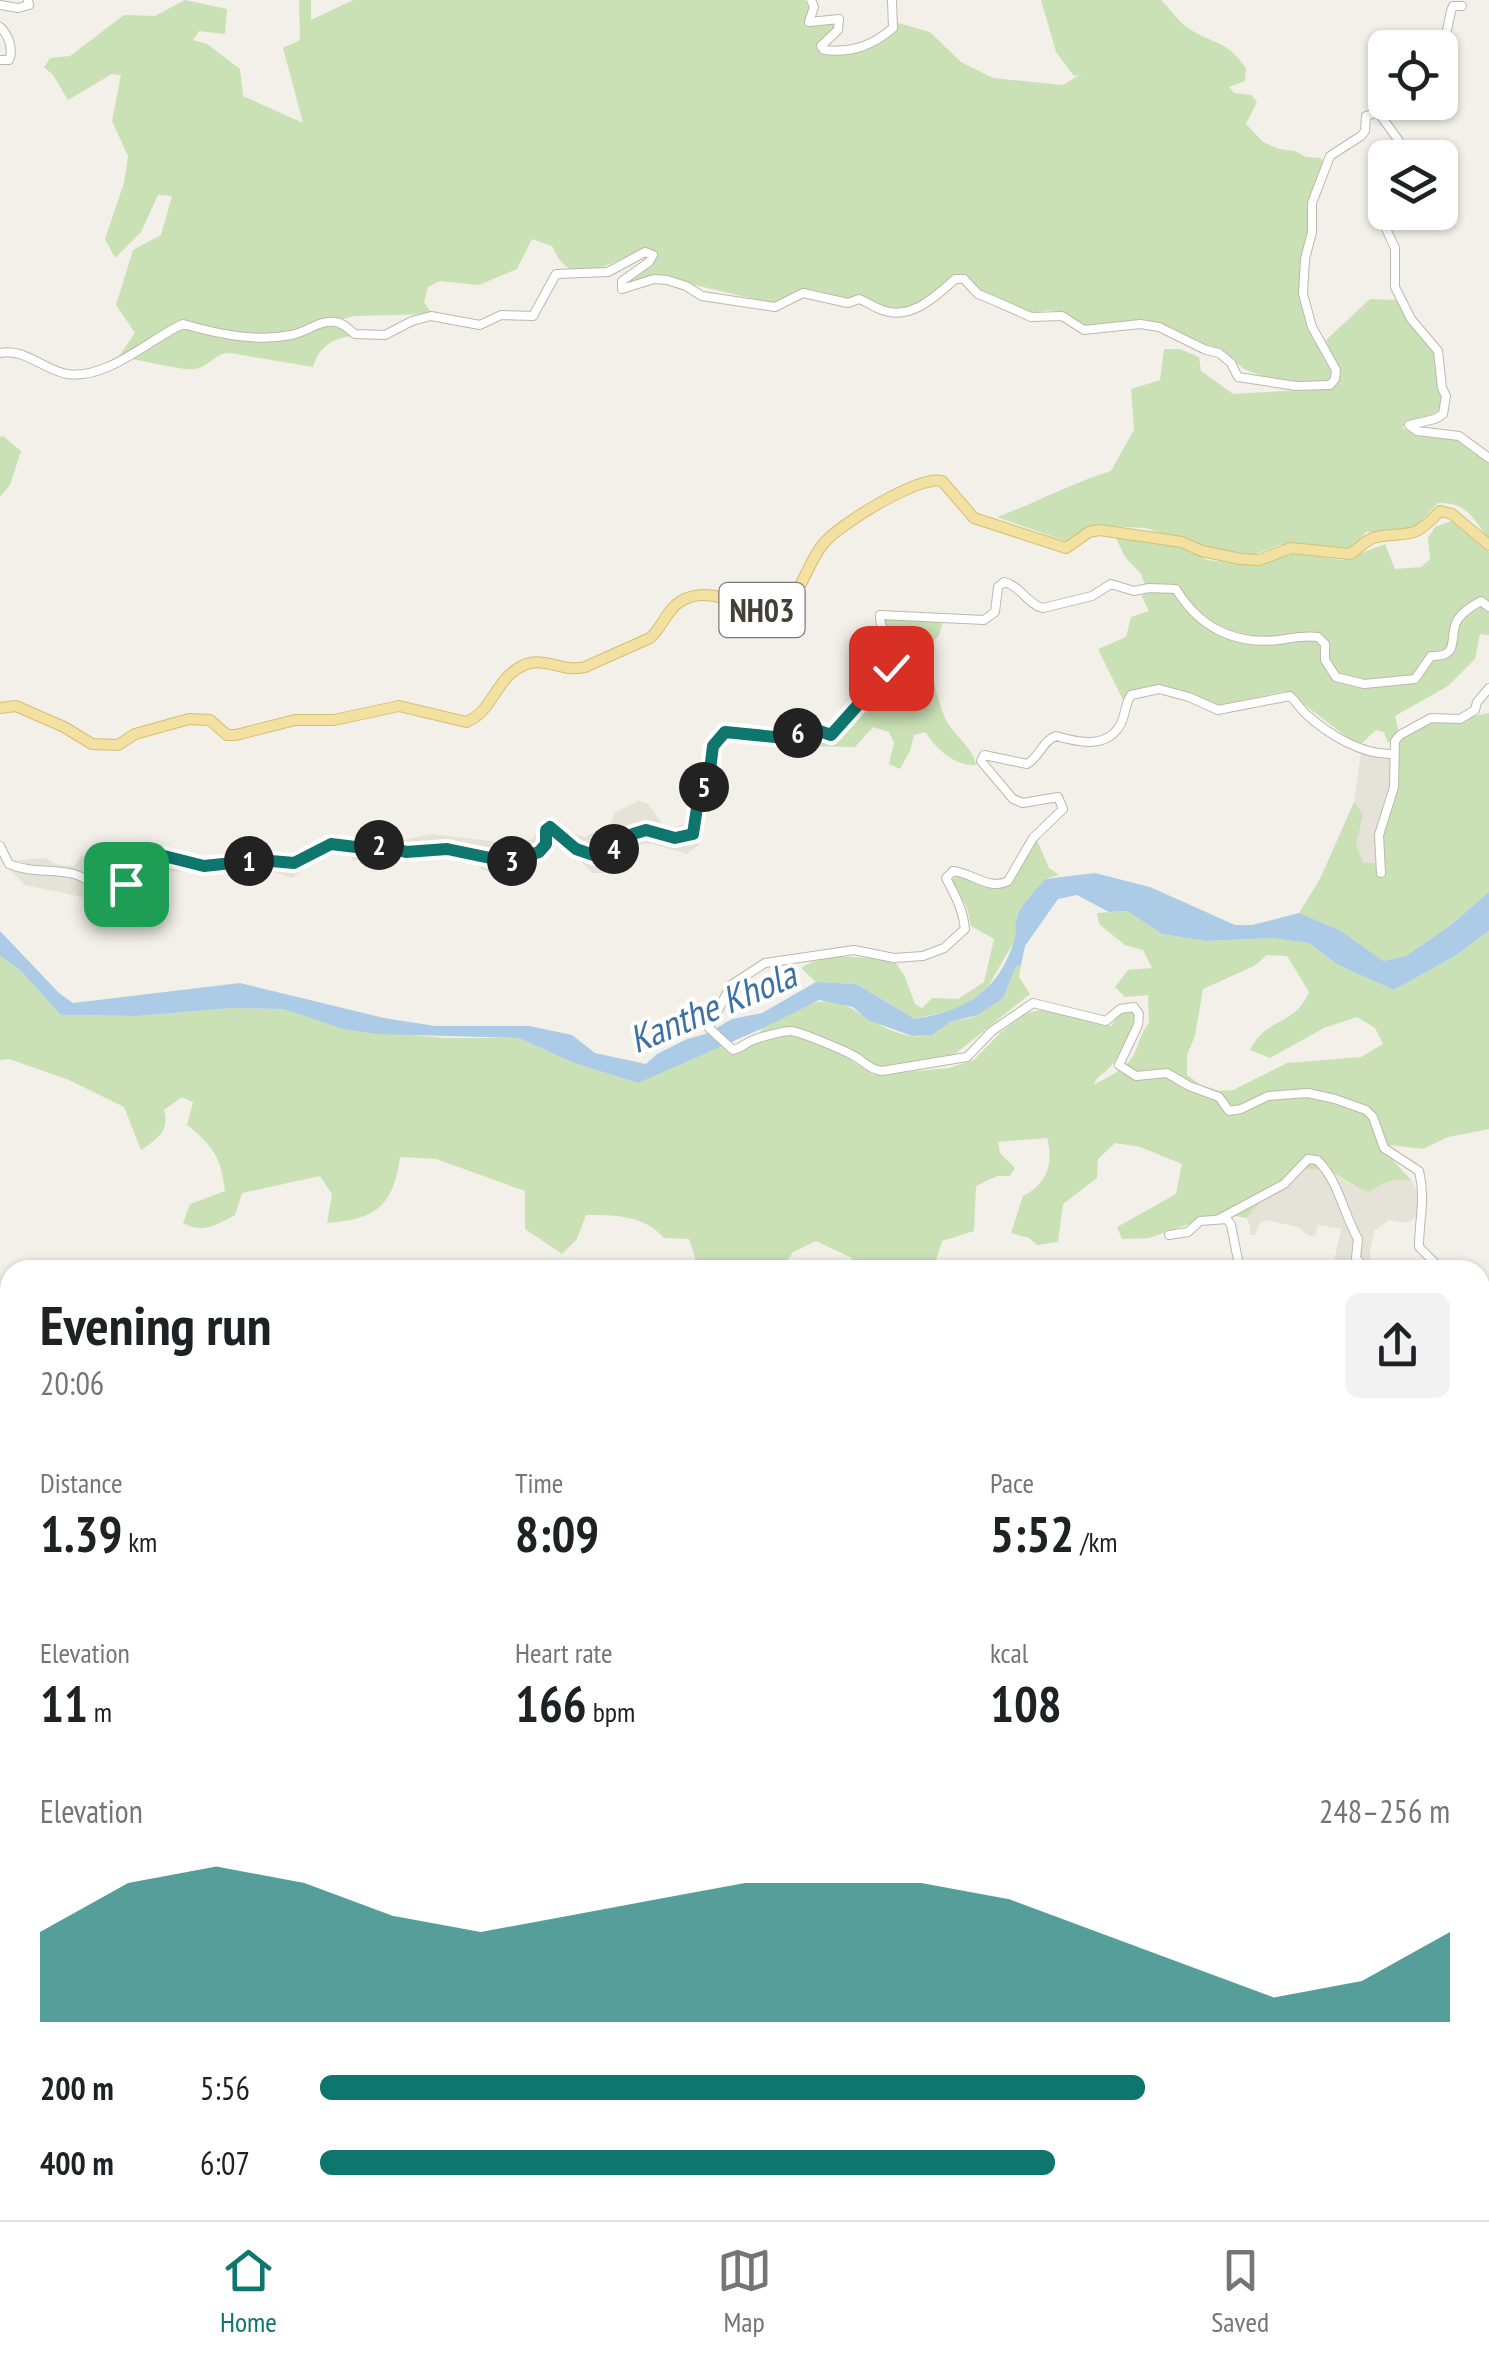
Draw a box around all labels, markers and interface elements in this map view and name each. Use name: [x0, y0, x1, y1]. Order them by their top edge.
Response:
map controls: [1368, 30, 1458, 230]
button: locate: [1368, 30, 1458, 120]
button: layers: [1368, 140, 1458, 230]
road number: NH03: [720, 583, 804, 637]
pin: [849, 626, 934, 711]
icon: check: [864, 641, 919, 696]
pin: 6: [773, 708, 823, 758]
text: 6: [791, 714, 805, 751]
pin: 5: [679, 762, 729, 812]
text: 5: [697, 768, 711, 805]
pin: 2: [354, 820, 404, 870]
pin: 4: [589, 824, 639, 874]
text: 2: [372, 826, 386, 863]
text: 4: [607, 830, 621, 867]
pin: 1: [224, 836, 274, 886]
pin: 3: [487, 836, 537, 886]
pin: [84, 842, 169, 927]
text: 1: [242, 842, 256, 879]
text: 3: [505, 842, 519, 879]
icon: arrive: [99, 857, 154, 912]
water label: Kanthe Khola: [621, 948, 805, 1063]
text: Evening run: [40, 1289, 272, 1360]
button: share: [1345, 1293, 1450, 1398]
text: 20:06: [40, 1362, 104, 1404]
text: Distance: [40, 1464, 123, 1501]
text: Time: [515, 1464, 563, 1501]
text: Pace: [990, 1464, 1034, 1501]
text: 1.39: [40, 1501, 122, 1566]
text: 8:09: [515, 1501, 599, 1566]
text: 5:52: [990, 1501, 1074, 1566]
text: km: [122, 1523, 157, 1560]
text: /km: [1074, 1523, 1118, 1560]
text: Elevation: [40, 1634, 130, 1671]
text: Heart rate: [515, 1634, 613, 1671]
text: kcal: [990, 1634, 1028, 1671]
text: 11: [40, 1671, 88, 1736]
text: 166: [515, 1671, 587, 1736]
text: 108: [990, 1671, 1062, 1736]
text: m: [88, 1693, 112, 1730]
text: bpm: [587, 1693, 635, 1730]
text: Elevation: [40, 1790, 143, 1832]
text: 248–256 m: [1319, 1790, 1450, 1832]
text: 200 m: [40, 2067, 114, 2109]
text: 5:56: [200, 2067, 250, 2109]
text: 400 m: [40, 2142, 114, 2184]
text: 6:07: [200, 2142, 250, 2184]
tab: Home: [220, 2243, 277, 2340]
tab: Map: [717, 2243, 772, 2340]
tab: Saved: [1211, 2243, 1269, 2340]

